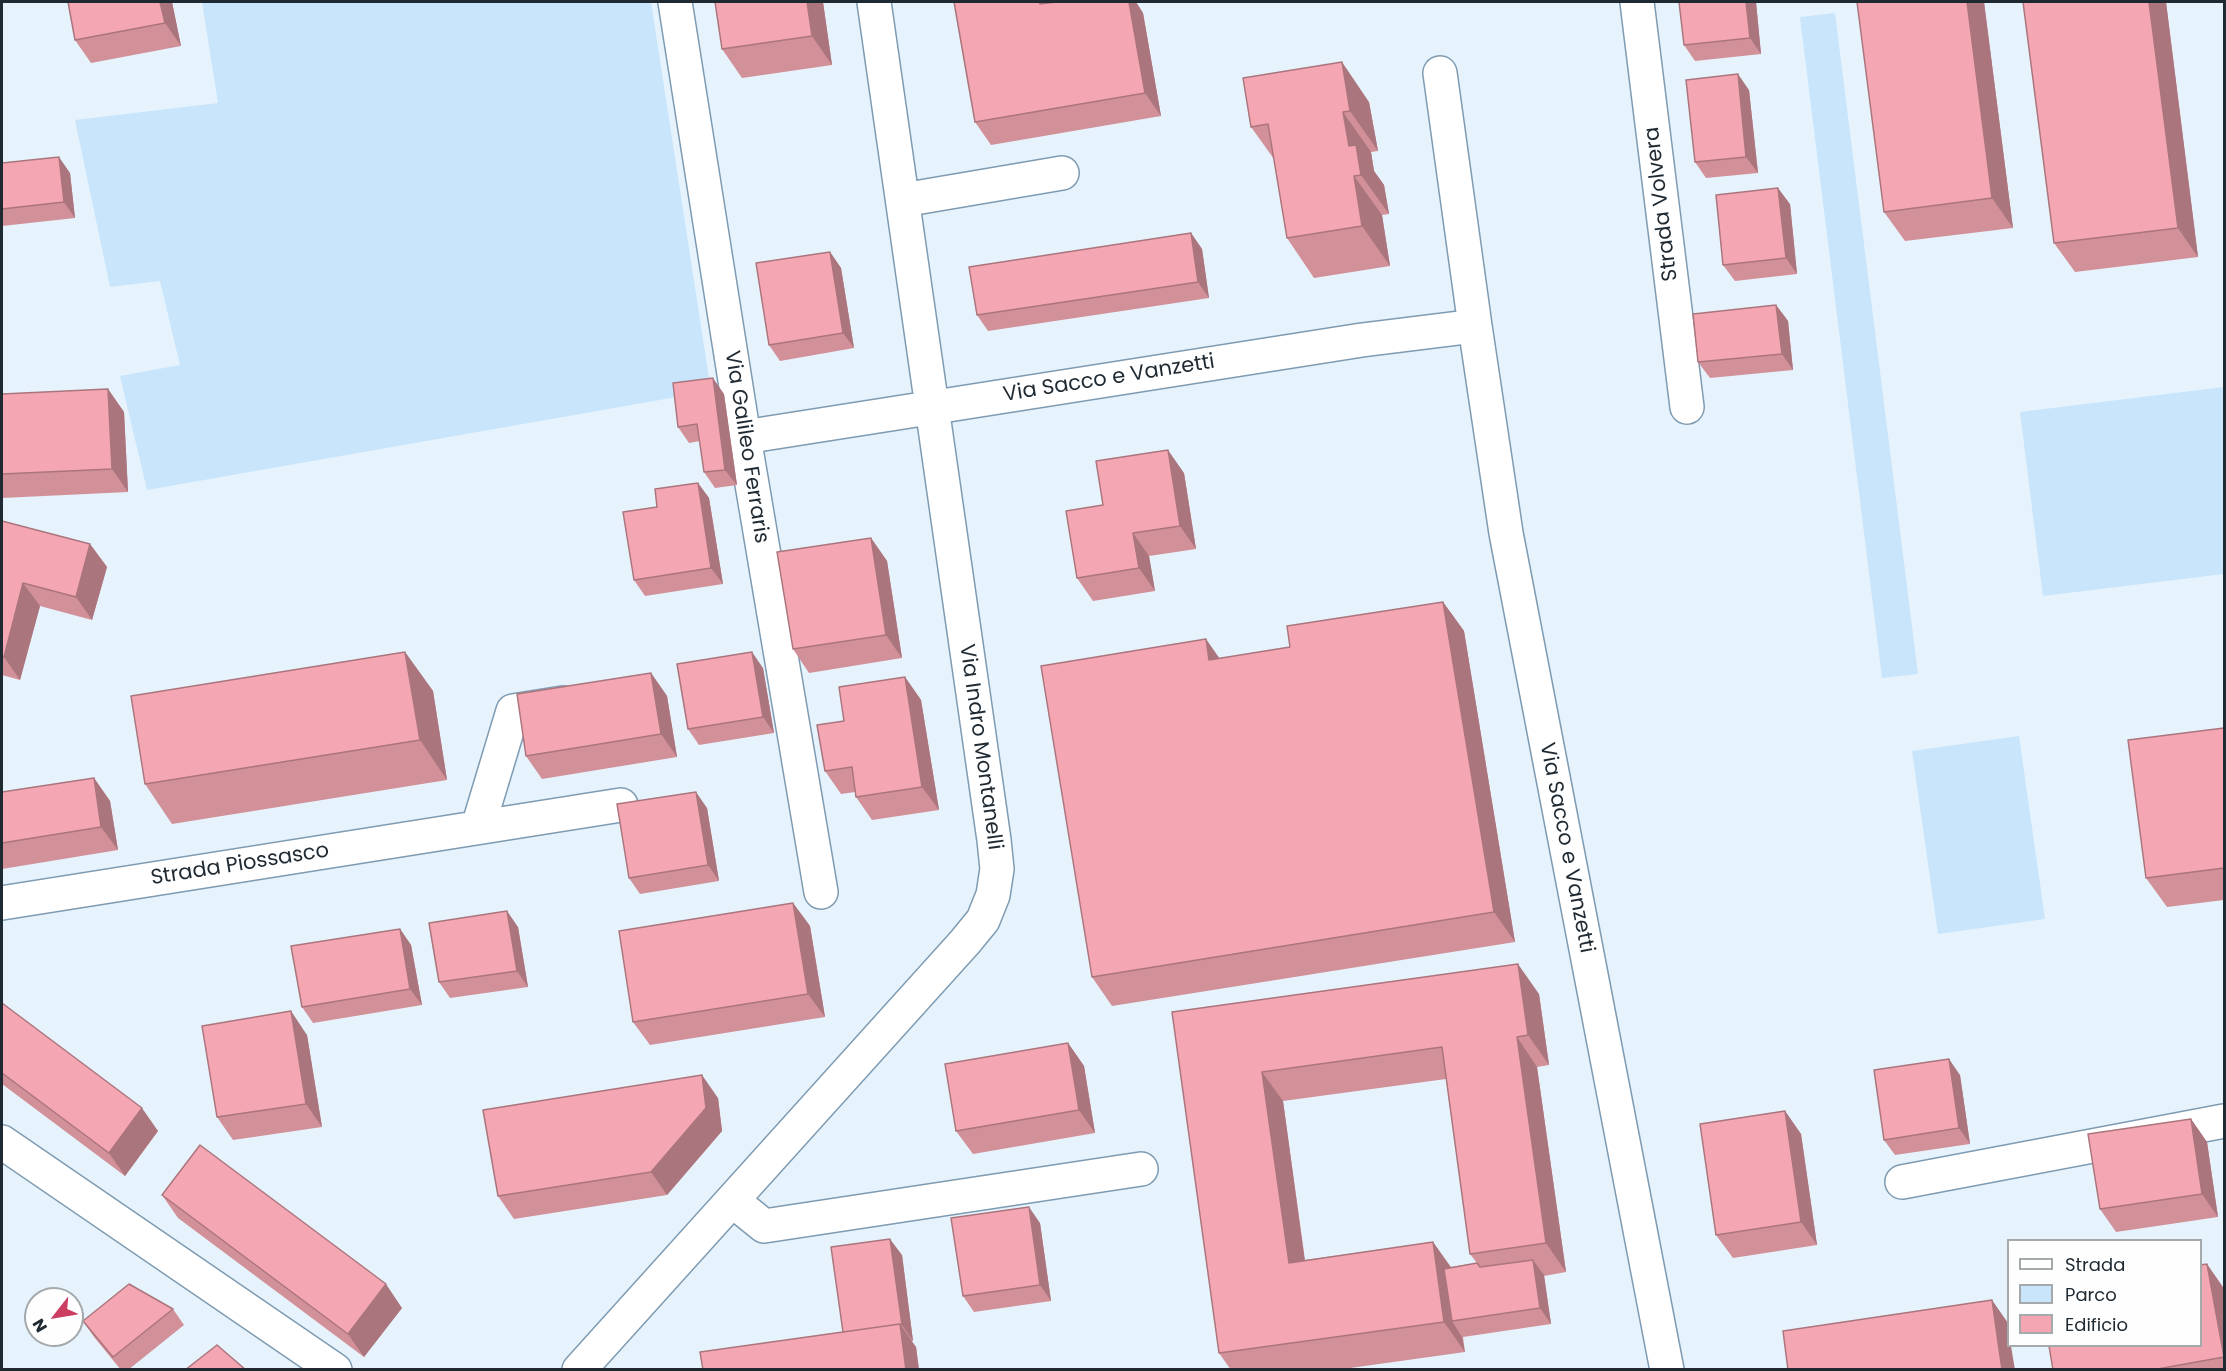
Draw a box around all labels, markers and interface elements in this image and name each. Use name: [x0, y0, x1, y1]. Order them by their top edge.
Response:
street label: Strada Volvera: [1640, 125, 1684, 283]
street label: Via Galileo Ferraris: [718, 349, 774, 545]
street label: Via Sacco e Vanzetti: [1001, 350, 1217, 408]
street label: Via Indro Montanelli: [953, 642, 1007, 852]
street label: Via Sacco e Vanzetti: [1533, 741, 1599, 955]
street label: Strada Piossasco: [149, 838, 331, 892]
legend: [2007, 1239, 2202, 1347]
text: Strada: [2065, 1252, 2125, 1277]
text: Parco: [2065, 1282, 2117, 1307]
north arrow: [24, 1287, 84, 1347]
text: Edificio: [2065, 1312, 2128, 1337]
text: N: [27, 1314, 53, 1337]

